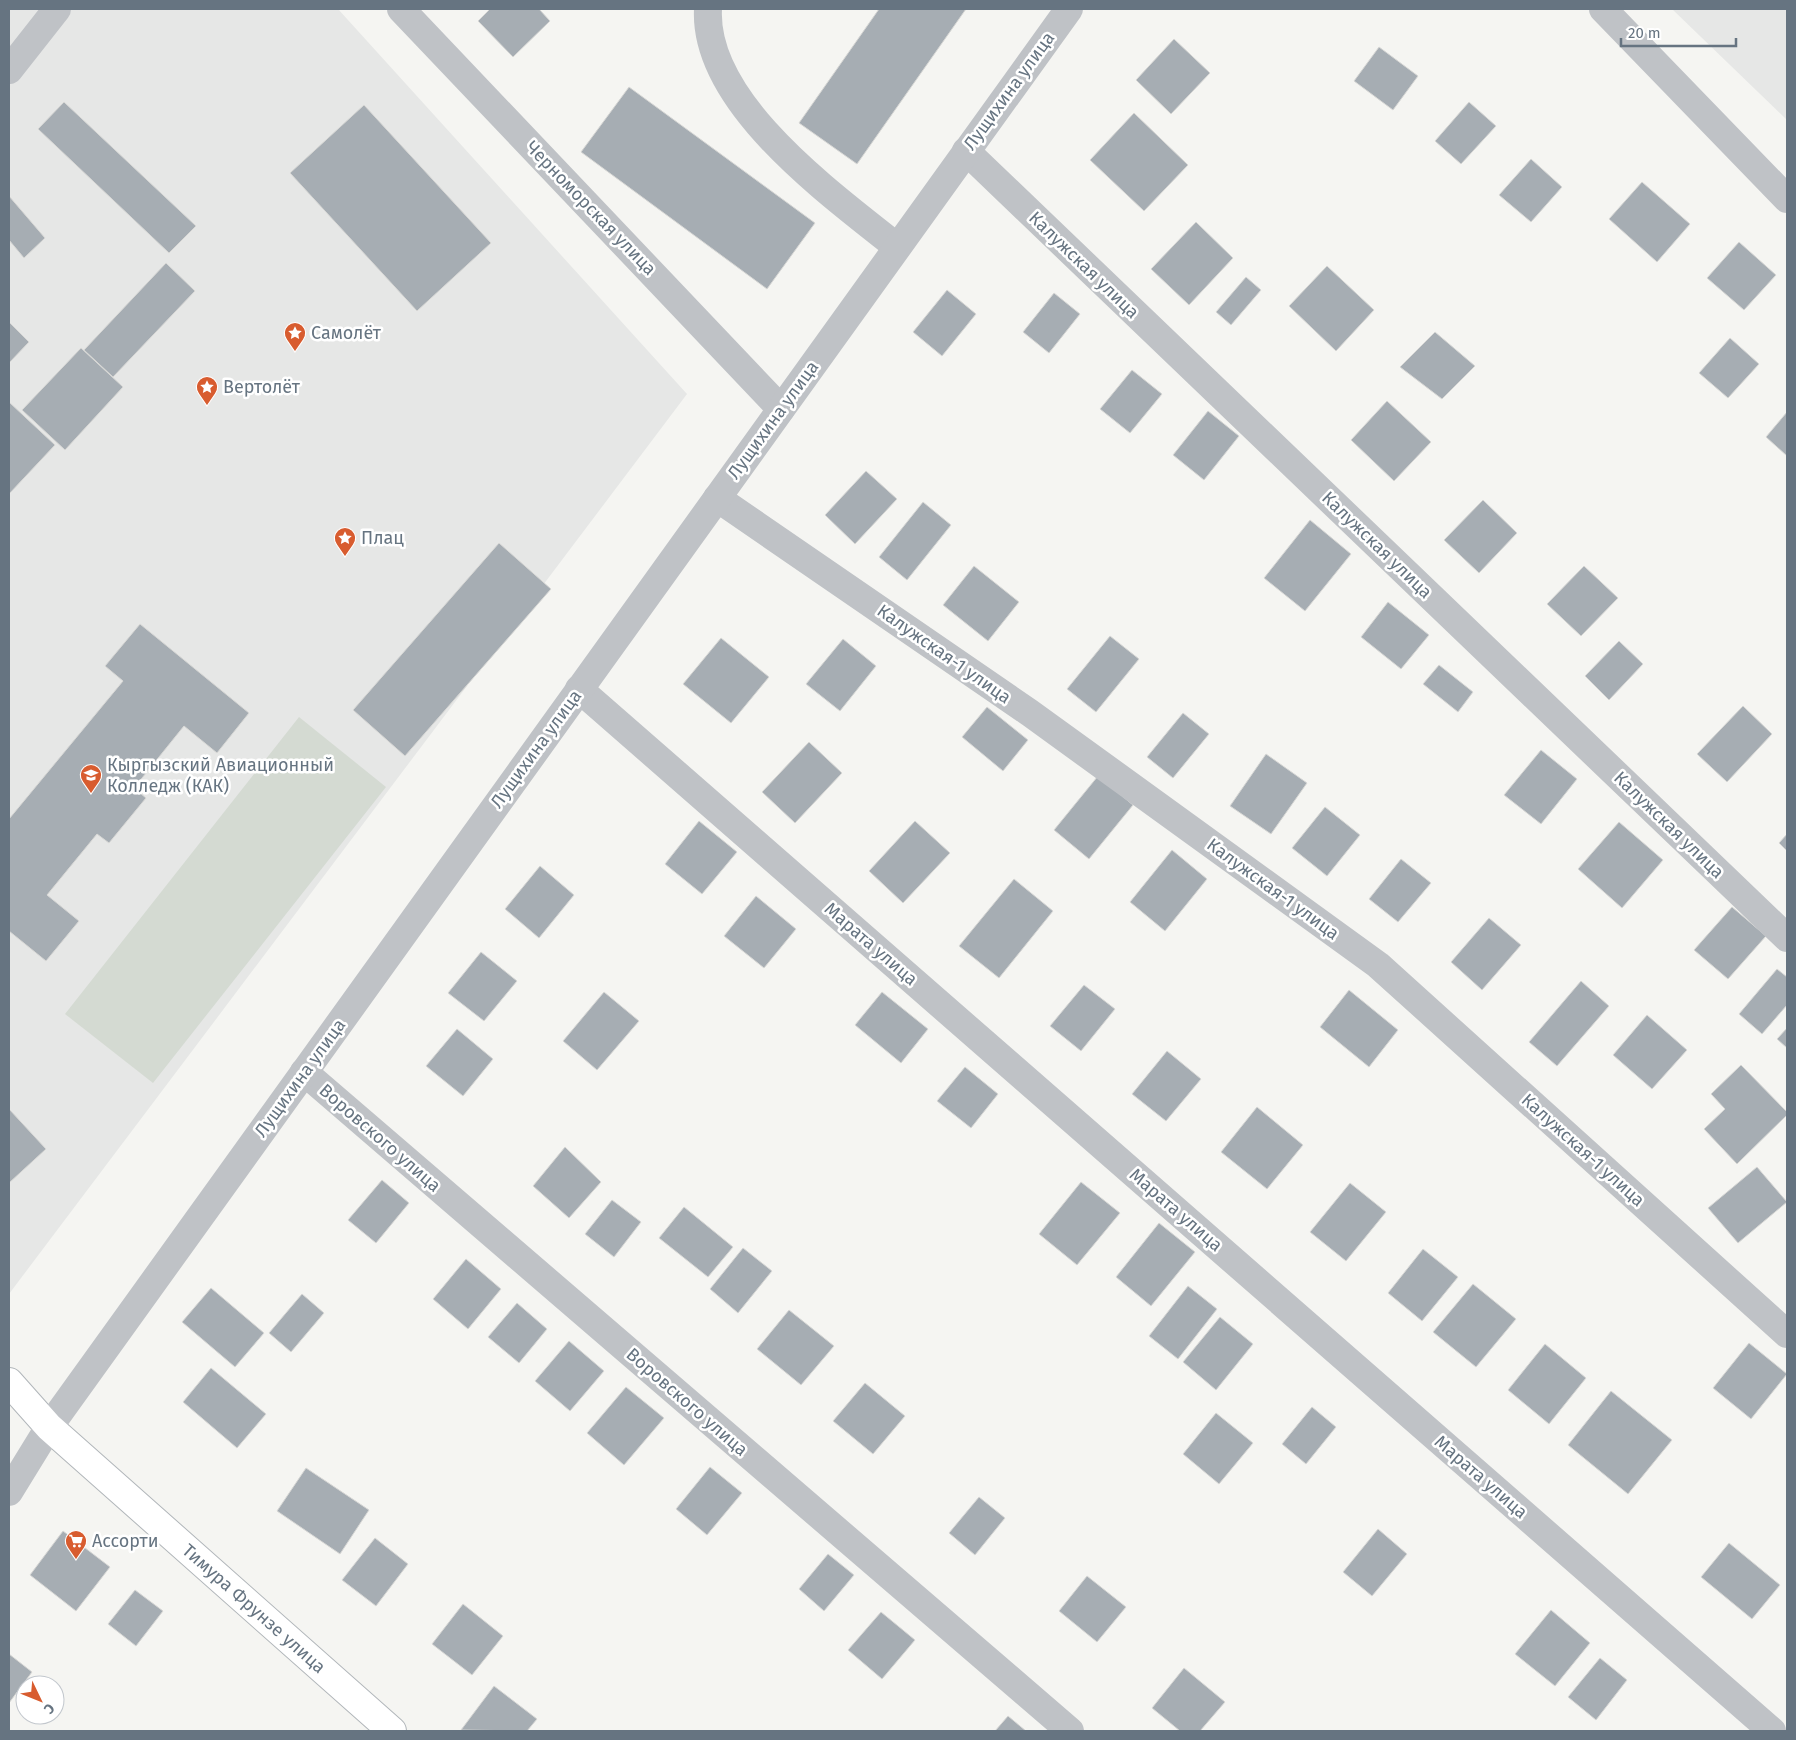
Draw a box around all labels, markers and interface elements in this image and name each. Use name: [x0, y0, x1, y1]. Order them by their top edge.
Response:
scale bar: [1621, 15, 1736, 47]
text: 20 m: [1628, 24, 1661, 42]
street label: Лущихина улица: [959, 28, 1059, 154]
street label: Черноморская улица: [521, 136, 661, 280]
street label: Калужская улица: [1024, 207, 1144, 323]
place icon: Самолёт: [283, 321, 307, 352]
place label: Самолёт: [311, 322, 382, 344]
street label: Лущихина улица: [723, 357, 823, 483]
place icon: Вертолёт: [195, 375, 219, 406]
place label: Вертолёт: [223, 376, 301, 398]
street label: Калужская улица: [1317, 487, 1437, 603]
place icon: Плац: [333, 526, 357, 557]
place label: Плац: [361, 527, 404, 549]
street label: Калужская-1 улица: [873, 600, 1015, 708]
street label: Лущихина улица: [486, 686, 586, 812]
place label: Кыргызский Авиационный Колледж (КАК): [107, 754, 334, 797]
school or university icon: Кыргызский Авиационный Колледж (КАК): [79, 763, 103, 794]
street label: Калужская улица: [1609, 767, 1729, 883]
street label: Калужская-1 улица: [1202, 834, 1344, 944]
street label: Марата улица: [820, 898, 922, 990]
street label: Лущихина улица: [250, 1015, 350, 1141]
street label: Воровского улица: [315, 1079, 445, 1197]
street label: Калужская-1 улица: [1517, 1089, 1649, 1211]
street label: Марата улица: [1125, 1164, 1227, 1256]
street label: Воровского улица: [622, 1343, 752, 1461]
street label: Марата улица: [1430, 1431, 1532, 1523]
supermarket icon: Ассорти: [64, 1529, 88, 1560]
place label: Ассорти: [92, 1530, 158, 1552]
street label: Тимура Фрунзе улица: [178, 1539, 330, 1678]
north arrow: [15, 1675, 65, 1725]
text: С: [40, 1700, 58, 1717]

